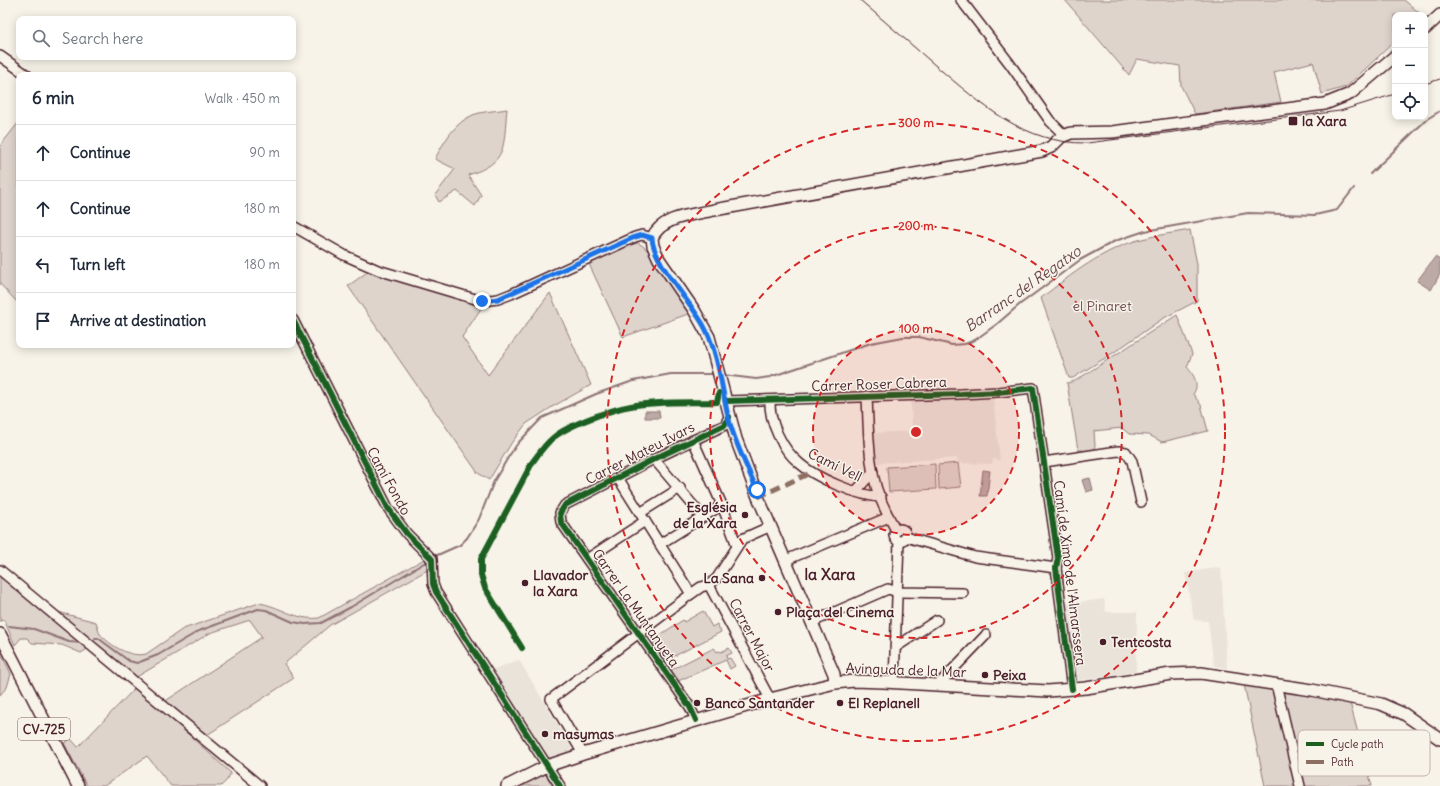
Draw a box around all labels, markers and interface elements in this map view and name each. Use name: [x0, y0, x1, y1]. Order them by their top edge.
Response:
map controls: [1392, 12, 1428, 120]
button: +: [1392, 12, 1428, 48]
search box: [16, 16, 296, 60]
icon: search: [30, 27, 52, 49]
text: Search here: [62, 29, 143, 48]
button: −: [1392, 48, 1428, 84]
button: locate: [1392, 84, 1428, 120]
text: 6 min: [32, 87, 74, 109]
text: Walk · 450 m: [205, 90, 280, 107]
place label: la Xara: [1302, 112, 1347, 130]
text: 300 m: [898, 115, 934, 130]
marker: la Xara: [1287, 115, 1299, 127]
icon: ahead: [32, 142, 54, 164]
text: Continue: [70, 143, 131, 162]
text: 90 m: [249, 144, 280, 161]
icon: ahead: [32, 198, 54, 220]
text: Continue: [70, 199, 131, 218]
text: 180 m: [244, 200, 280, 217]
text: 200 m: [898, 218, 934, 233]
water label: Barranc del Regatxo: [961, 240, 1086, 336]
icon: left: [32, 254, 54, 276]
text: Turn left: [70, 255, 125, 274]
text: 180 m: [244, 256, 280, 273]
route end: [473, 292, 491, 310]
park label: el Pinaret: [1072, 297, 1132, 315]
icon: arrive: [32, 310, 54, 332]
text: Arrive at destination: [70, 311, 206, 330]
text: 100 m: [899, 321, 933, 336]
street label: Carrer Roser Cabrera: [811, 373, 947, 395]
street label: Carrer Mateu Ivars: [582, 418, 698, 488]
centre of rings: [909, 425, 923, 439]
street label: Camí Fondo: [363, 444, 415, 518]
street label: Camí Vell: [805, 444, 865, 486]
street label: Camí de Ximo de l'Almarssera: [1050, 479, 1090, 667]
route start: [748, 481, 766, 499]
place label: Església de la Xara: [673, 498, 737, 532]
marker: Església de la Xara: [740, 510, 750, 520]
street label: Carrer La Muntanyeta: [588, 546, 684, 670]
district label: la Xara: [804, 564, 856, 584]
place label: Llavador la Xara: [533, 566, 589, 600]
place label: La Sana: [703, 569, 754, 587]
marker: La Sana: [757, 573, 767, 583]
marker: Llavador la Xara: [520, 578, 530, 588]
street label: Carrer Major: [725, 595, 779, 675]
place label: Plaça del Cinema: [786, 603, 894, 621]
marker: Plaça del Cinema: [773, 607, 783, 617]
place label: Tentcosta: [1111, 633, 1172, 651]
marker: Tentcosta: [1098, 637, 1108, 647]
street label: Avinguda de la Mar: [845, 659, 967, 681]
place label: Peixa: [993, 666, 1026, 684]
marker: Peixa: [980, 670, 990, 680]
place label: Banco Santander: [705, 694, 815, 712]
place label: El Replanell: [848, 694, 920, 712]
marker: Banco Santander: [692, 698, 702, 708]
marker: El Replanell: [835, 698, 845, 708]
road number: CV-725: [18, 718, 70, 740]
place label: masymas: [553, 725, 615, 743]
marker: masymas: [540, 729, 550, 739]
legend: [1298, 730, 1430, 776]
text: Cycle path: [1331, 737, 1384, 751]
text: Path: [1331, 755, 1354, 769]

